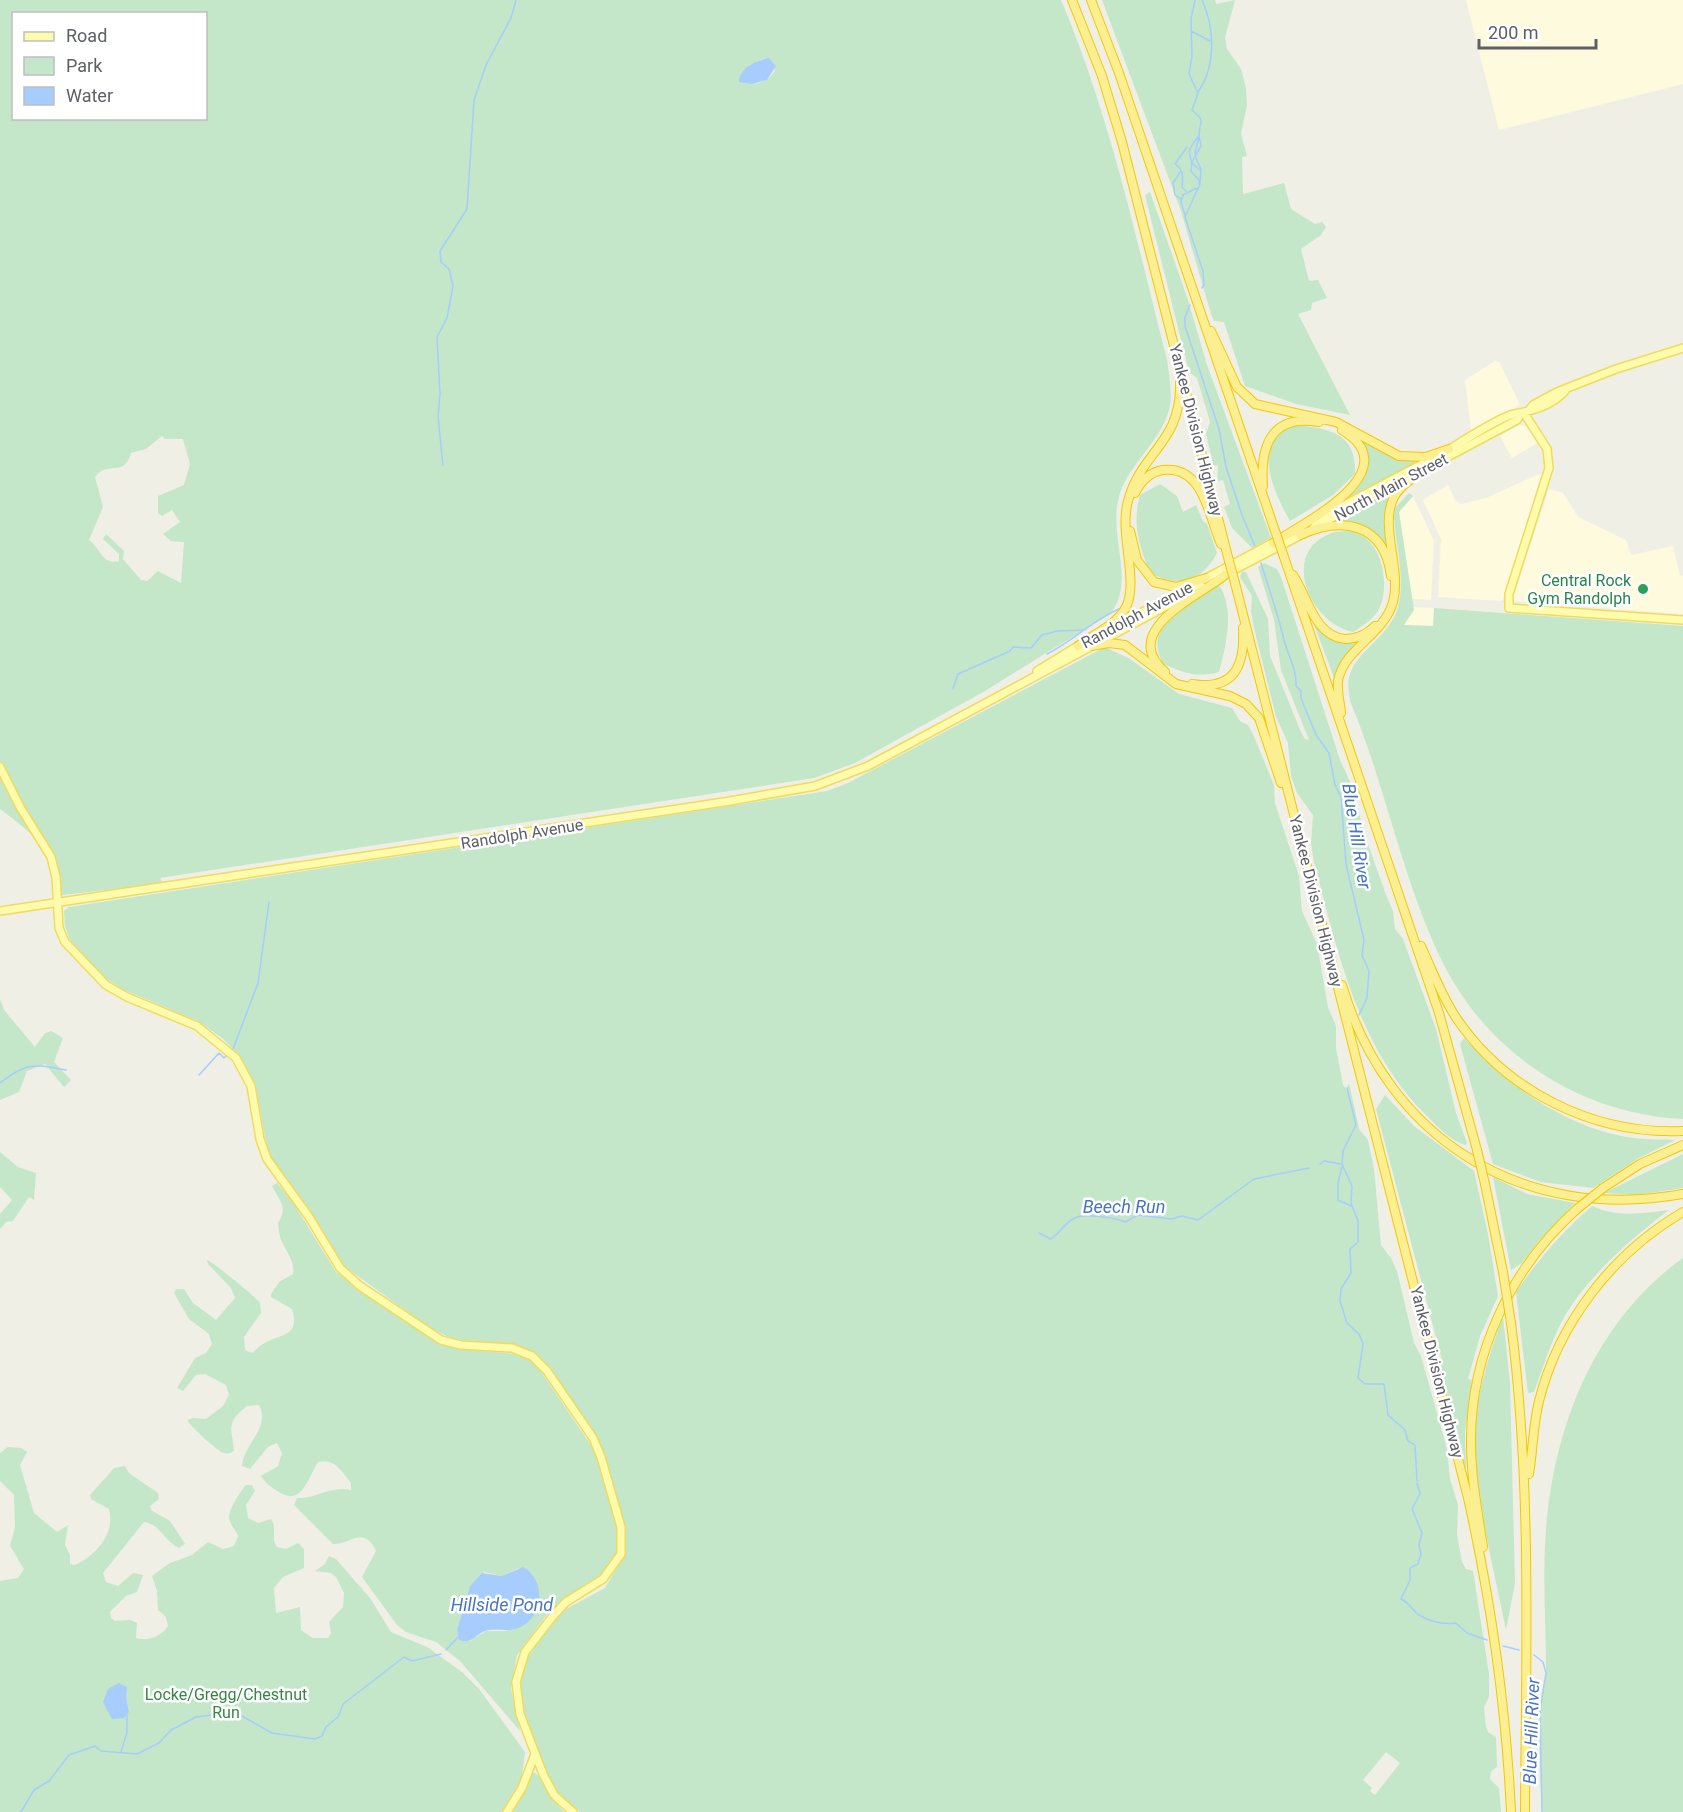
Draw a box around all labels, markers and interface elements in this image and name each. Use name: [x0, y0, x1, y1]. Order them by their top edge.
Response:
legend: [12, 12, 207, 120]
scale bar: [1479, 12, 1596, 50]
text: 200 m: [1488, 22, 1539, 43]
text: Road: [66, 25, 107, 46]
text: Park: [66, 55, 103, 76]
text: Water: [66, 85, 113, 106]
street label: Yankee Division Highway: [1165, 342, 1227, 519]
street label: North Main Street: [1331, 449, 1451, 525]
place label: Central Rock Gym Randolph: [1527, 571, 1632, 608]
street label: Randolph Avenue: [1078, 578, 1196, 652]
marker: Central Rock Gym Randolph: [1636, 582, 1650, 596]
water label: Blue Hill River: [1338, 782, 1376, 891]
street label: Yankee Division Highway: [1285, 813, 1347, 990]
street label: Randolph Avenue: [460, 815, 584, 853]
water label: Beech Run: [1083, 1196, 1165, 1217]
street label: Yankee Division Highway: [1406, 1284, 1468, 1461]
water label: Hillside Pond: [451, 1594, 554, 1615]
water label: Blue Hill River: [1519, 1676, 1543, 1785]
park label: Locke/Gregg/Chestnut Run: [145, 1685, 307, 1722]

